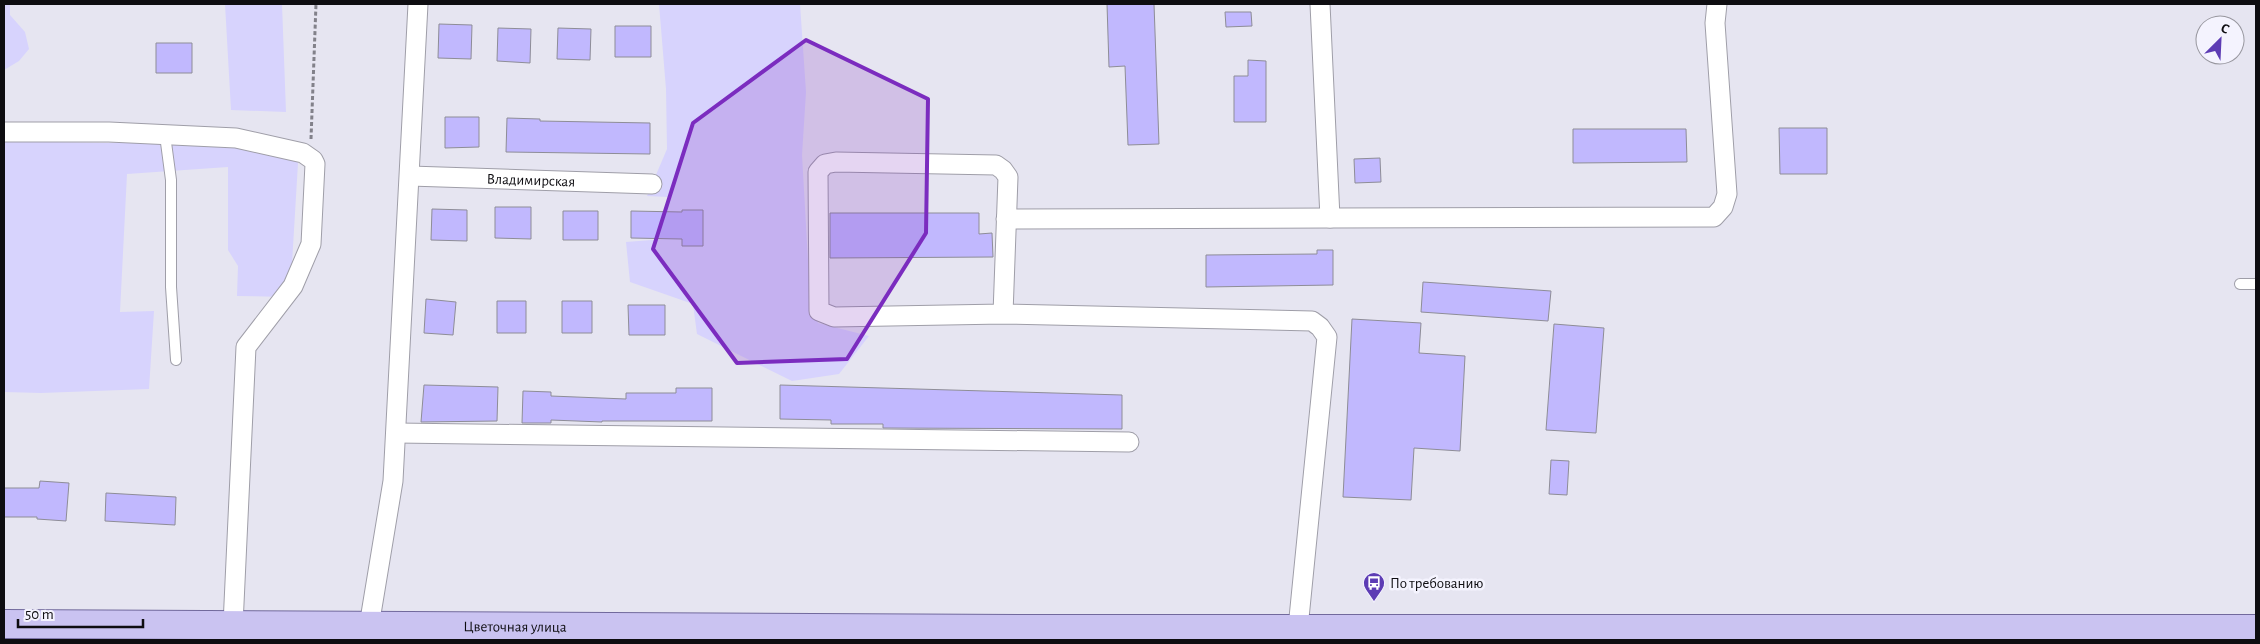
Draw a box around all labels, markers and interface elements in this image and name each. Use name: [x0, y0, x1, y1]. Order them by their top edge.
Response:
north arrow: [2195, 15, 2245, 65]
text: С: [2218, 21, 2231, 37]
street label: Владимирская: [486, 172, 575, 189]
bus stop icon: По требованию: [1362, 571, 1386, 602]
place label: По требованию: [1390, 576, 1483, 591]
scale bar: [18, 596, 142, 628]
text: 50 m: [25, 607, 54, 622]
street label: Цветочная улица: [463, 619, 567, 635]

